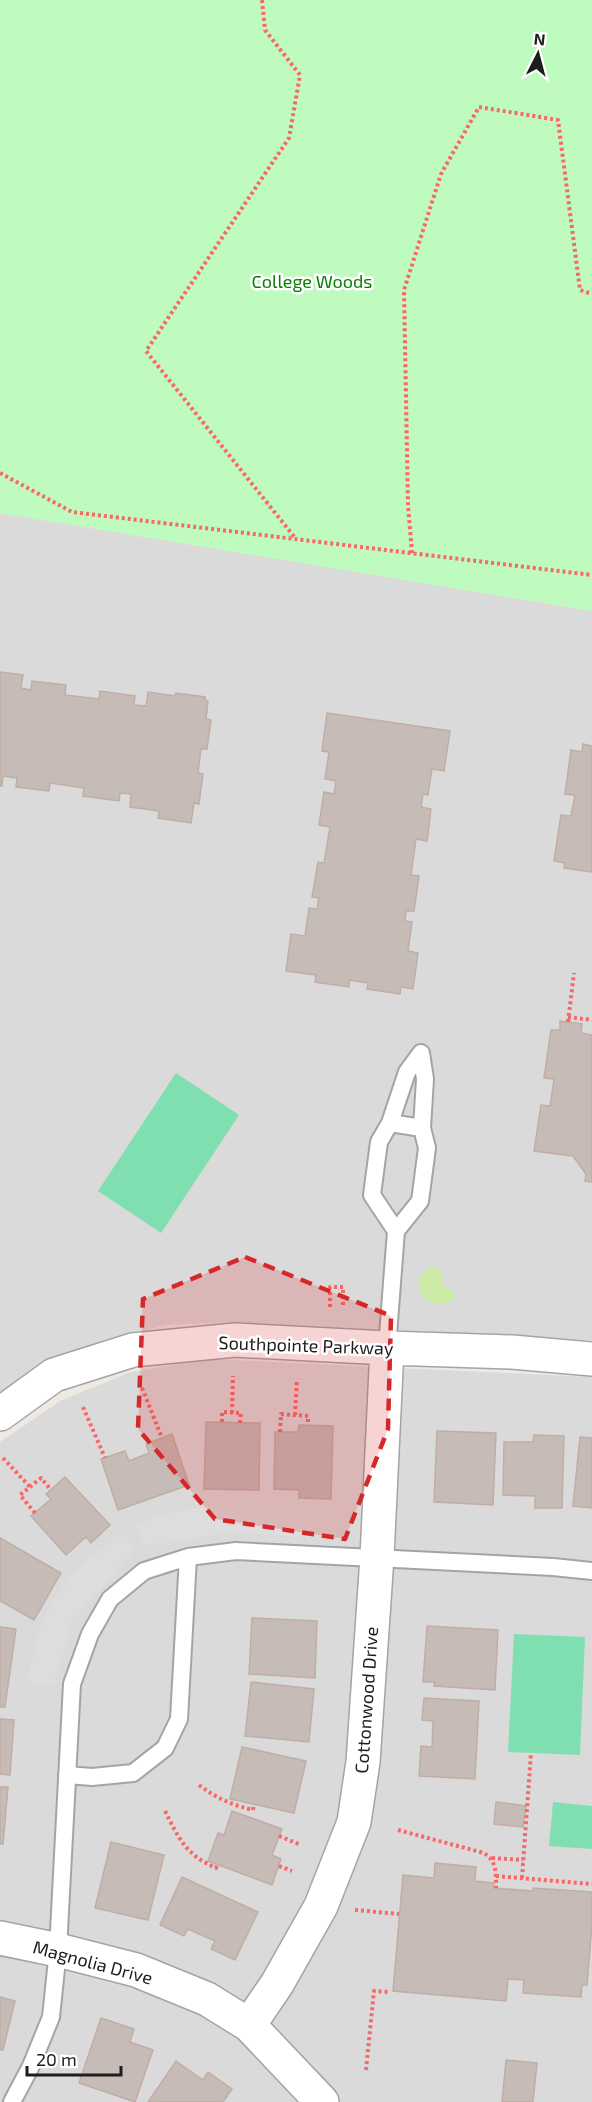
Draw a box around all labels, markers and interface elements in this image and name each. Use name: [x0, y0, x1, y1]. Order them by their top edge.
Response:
north arrow: [508, 24, 568, 84]
text: N: [533, 29, 546, 49]
park label: College Woods: [252, 270, 372, 292]
street label: Southpointe Parkway: [218, 1331, 394, 1359]
street label: Cottonwood Drive: [350, 1626, 382, 1774]
street label: Magnolia Drive: [31, 1935, 155, 1989]
scale bar: [27, 2039, 122, 2077]
text: 20 m: [36, 2048, 77, 2070]

